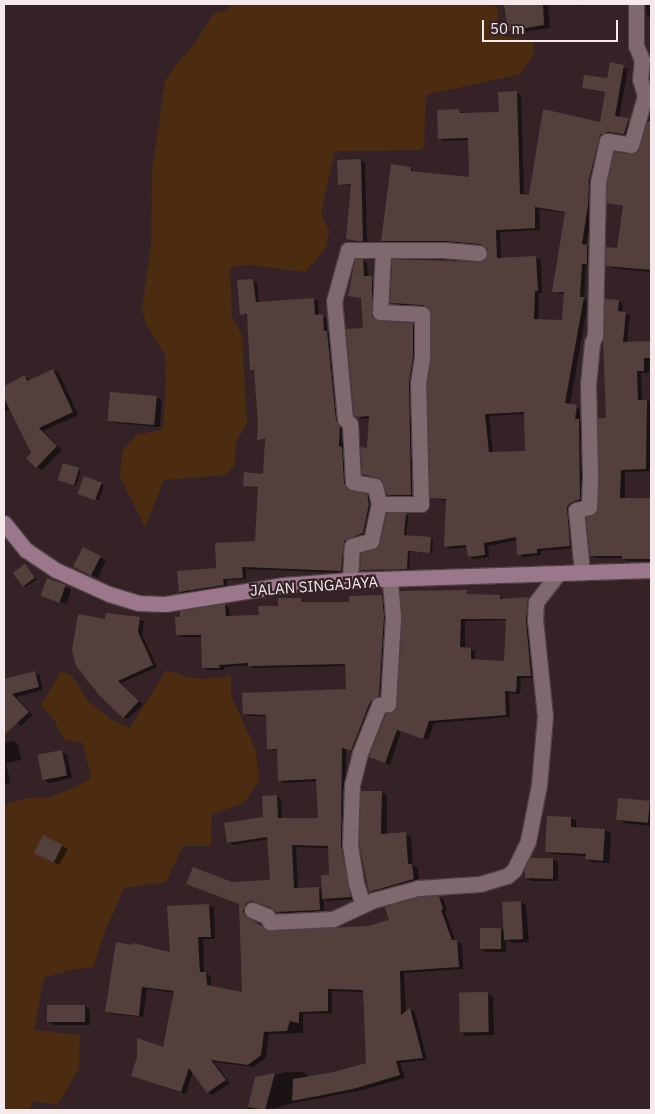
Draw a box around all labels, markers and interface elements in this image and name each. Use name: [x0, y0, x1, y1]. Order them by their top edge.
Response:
scale bar: [485, 10, 621, 42]
text: 50 m: [490, 19, 525, 38]
street label: JALAN SINGAJAYA: [249, 573, 379, 599]

